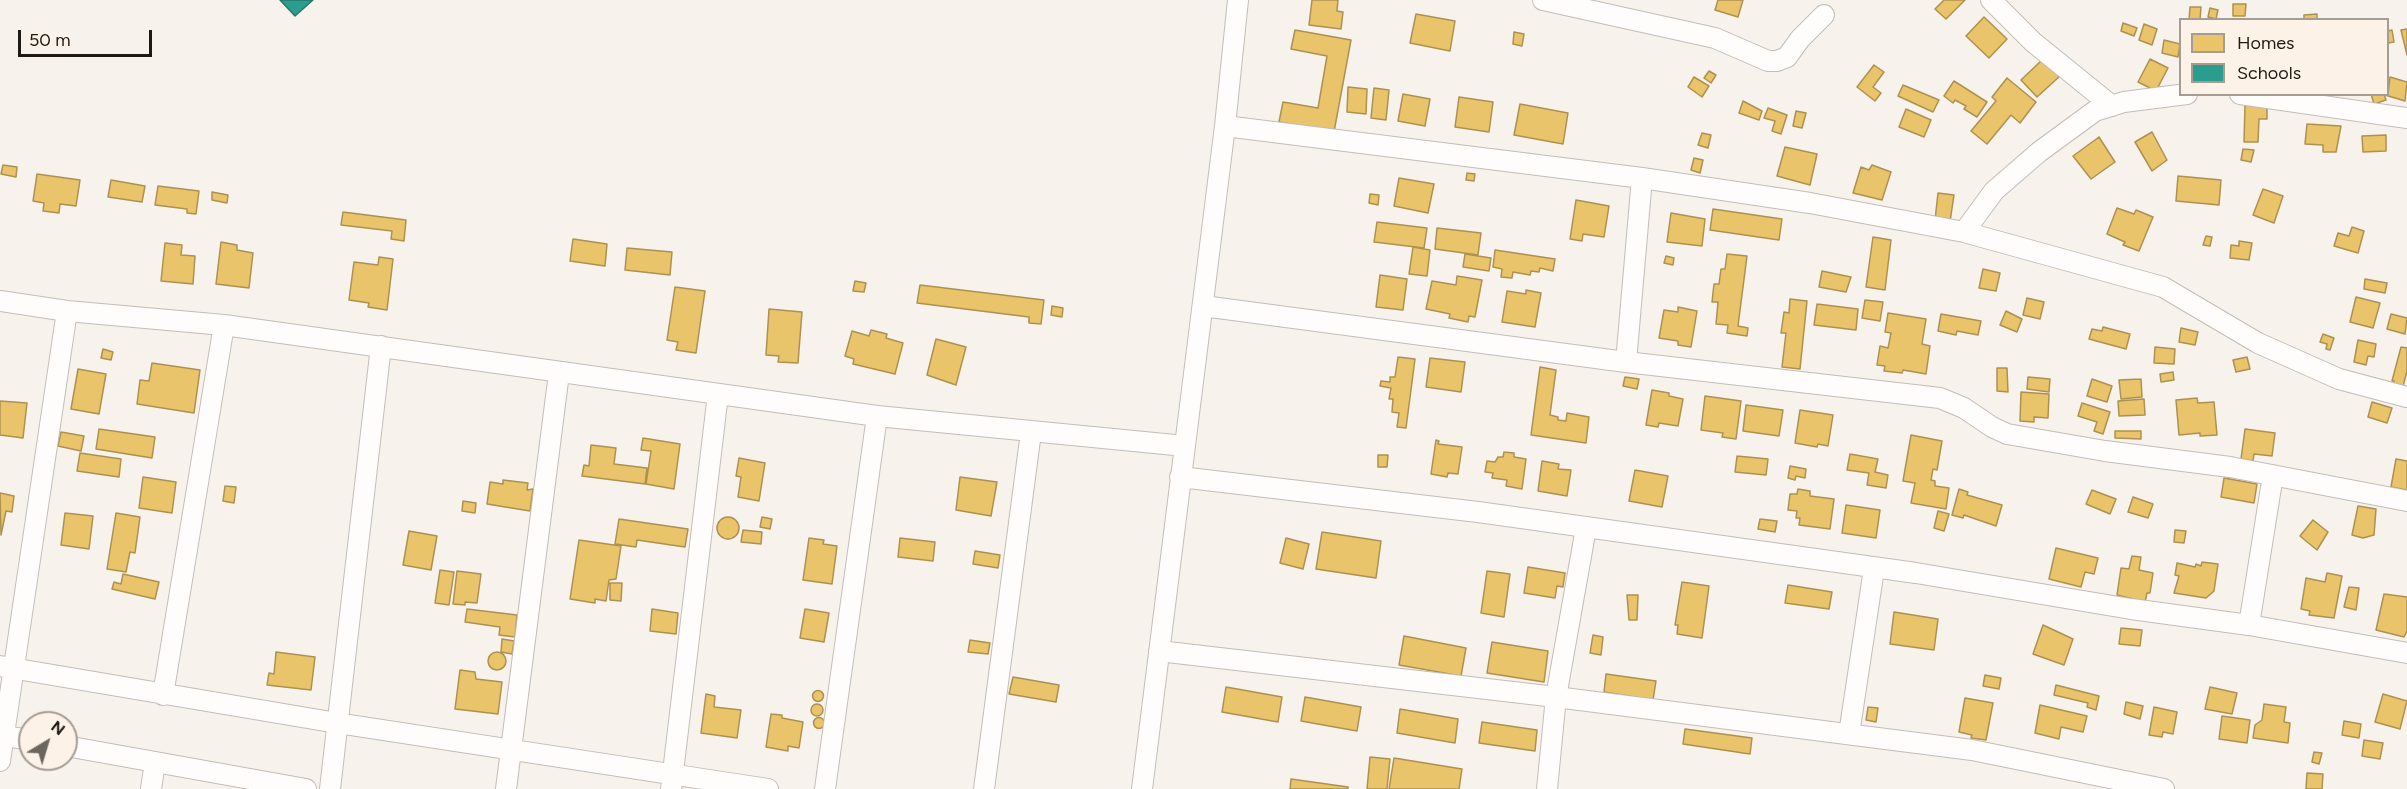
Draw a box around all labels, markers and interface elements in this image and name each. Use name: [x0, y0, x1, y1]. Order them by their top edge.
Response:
scale bar: [21, 18, 154, 56]
legend: [2179, 18, 2389, 96]
text: 50 m: [29, 29, 71, 51]
text: Homes: [2237, 32, 2295, 54]
text: Schools: [2237, 62, 2301, 84]
north arrow: [18, 711, 78, 771]
text: N: [47, 717, 69, 739]

